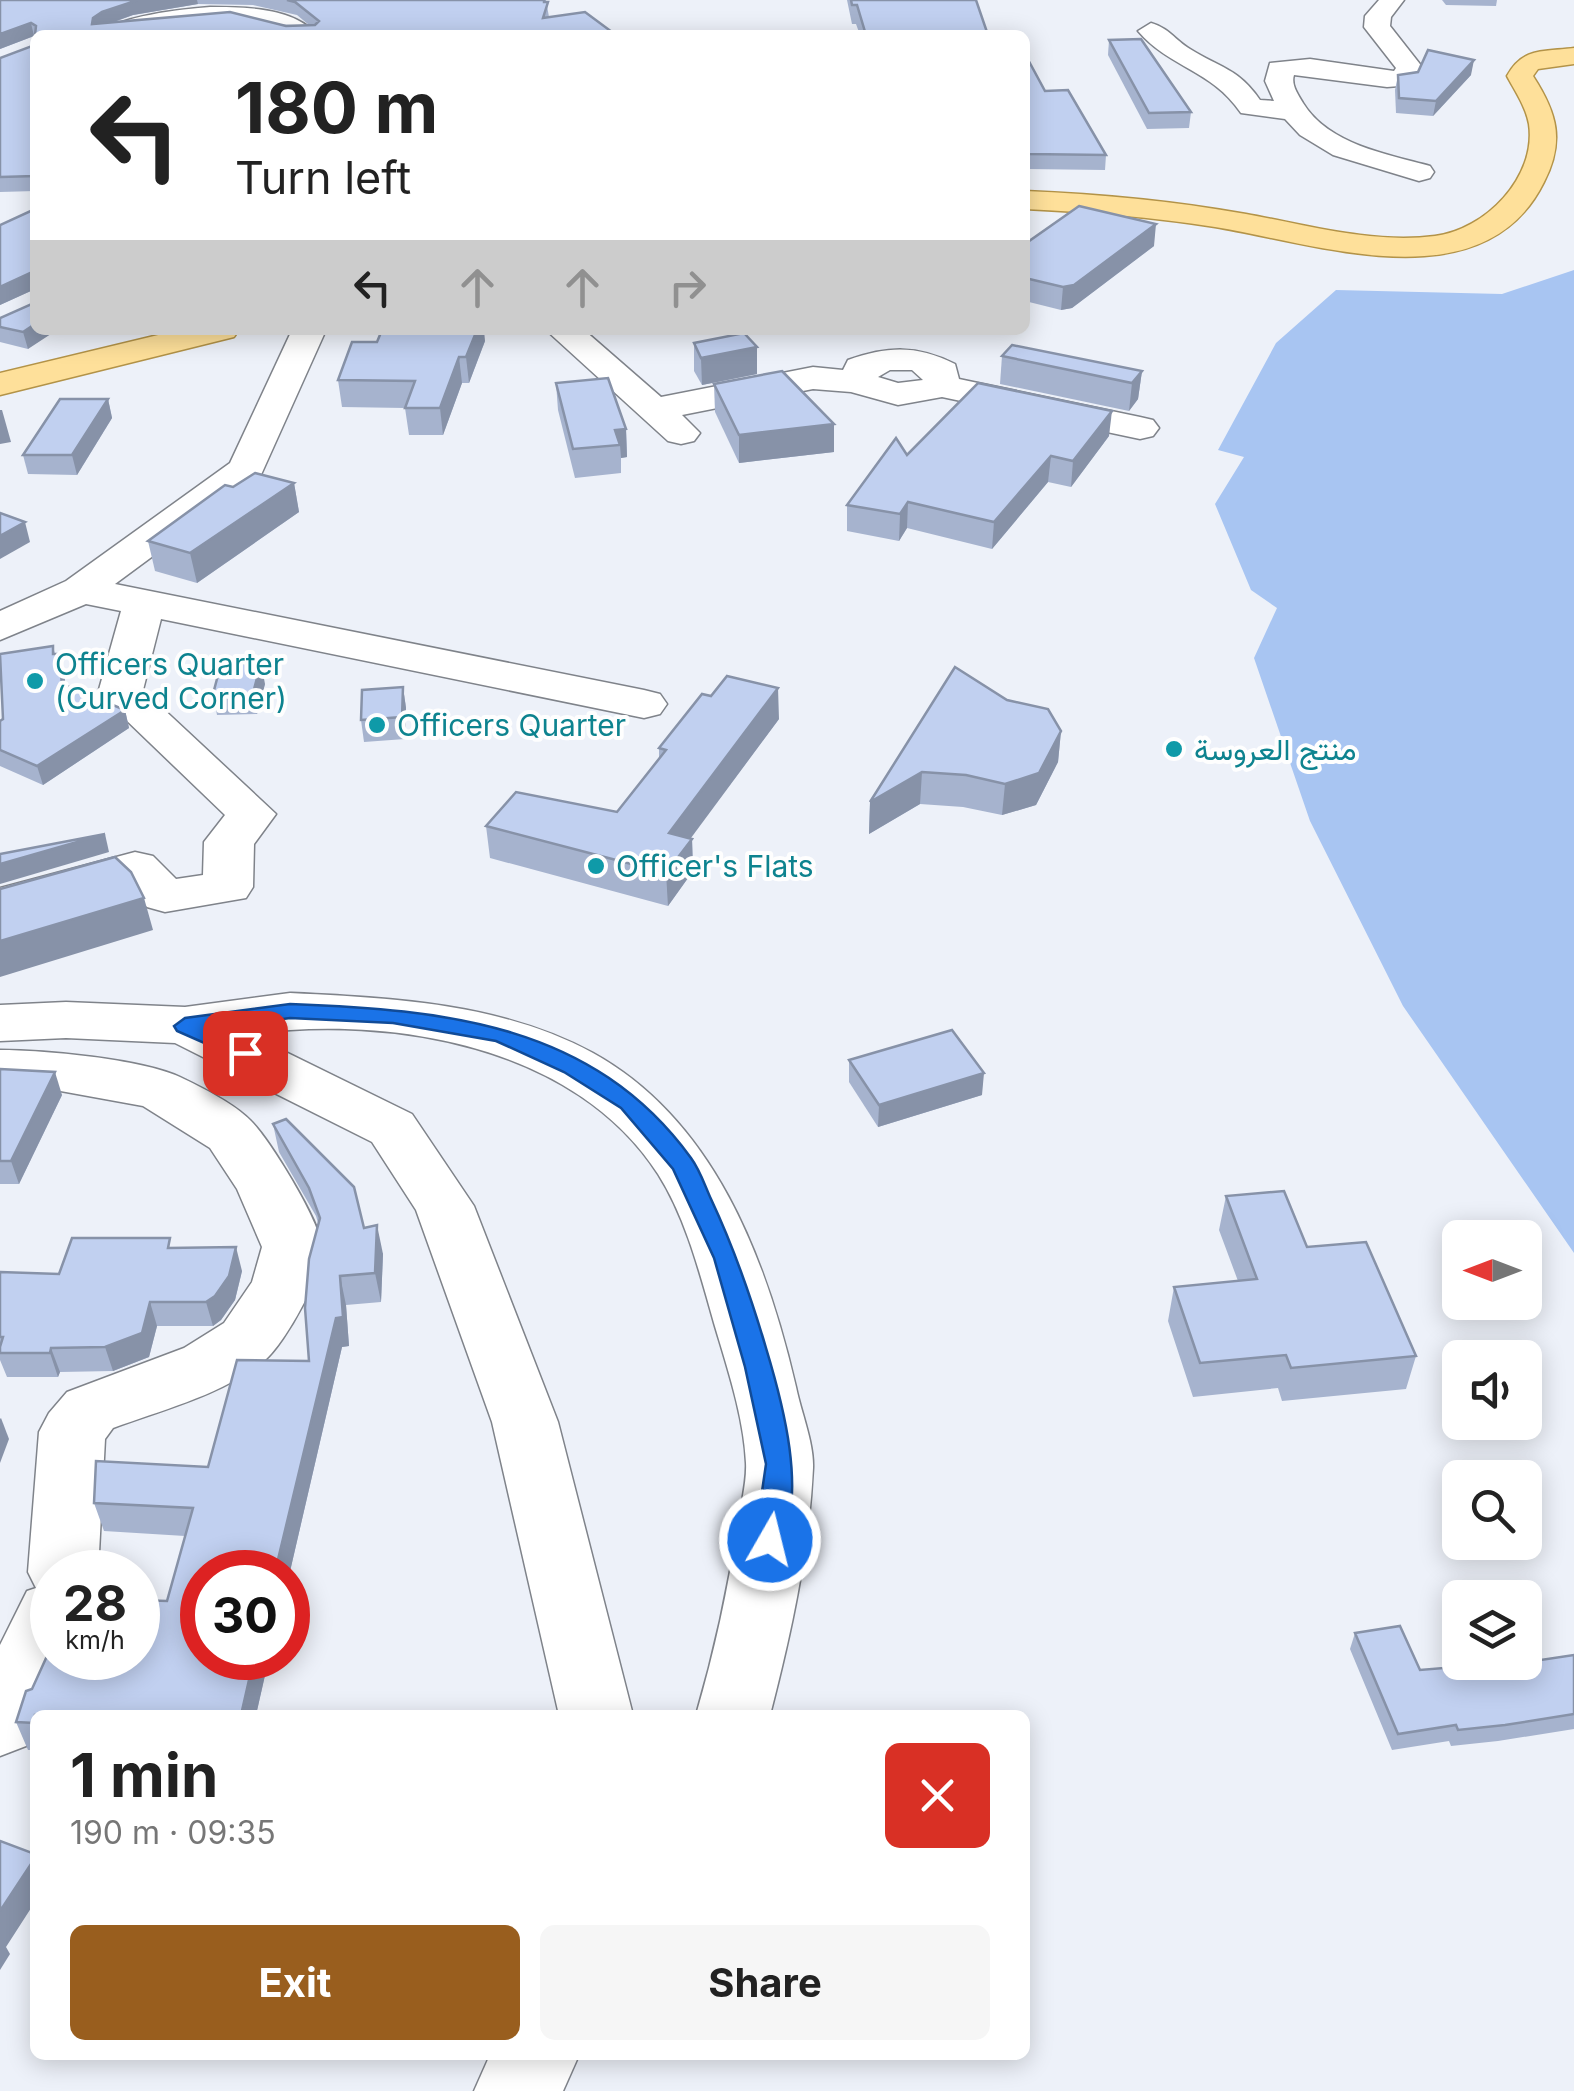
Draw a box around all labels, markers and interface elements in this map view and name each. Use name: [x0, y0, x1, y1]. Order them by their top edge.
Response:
text: 180 m: [235, 65, 438, 150]
icon: left: [70, 70, 200, 200]
text: Turn left: [235, 150, 411, 205]
icon: left: [345, 260, 400, 315]
icon: ahead: [450, 260, 505, 315]
icon: ahead: [555, 260, 610, 315]
icon: right: [660, 260, 715, 315]
place label: Officers Quarter (Curved Corner): [55, 646, 287, 716]
marker: Officers Quarter (Curved Corner): [24, 670, 46, 692]
place label: Officers Quarter: [397, 707, 626, 743]
marker: Officers Quarter: [366, 714, 388, 736]
place label: منتج العروسة: [1194, 731, 1356, 770]
marker: منتج العروسة: [1163, 738, 1185, 760]
place label: Officer's Flats: [616, 848, 814, 884]
marker: Officer's Flats: [585, 855, 607, 877]
pin: [203, 1011, 288, 1096]
icon: arrive: [218, 1026, 273, 1081]
north arrow: [1442, 1220, 1542, 1320]
map controls: [1442, 1220, 1542, 1680]
button: sound: [1442, 1340, 1542, 1440]
button: search: [1442, 1460, 1542, 1560]
position arrow: [718, 1488, 822, 1592]
speed limit sign: 30: [180, 1550, 310, 1680]
text: 28: [63, 1573, 127, 1633]
button: layers: [1442, 1580, 1542, 1680]
text: km/h: [65, 1625, 125, 1655]
text: 1 min: [70, 1739, 218, 1811]
button: close: [885, 1743, 990, 1848]
text: 190 m · 09:35: [70, 1813, 276, 1852]
button: Exit: [70, 1925, 520, 2040]
button: Share: [540, 1925, 990, 2040]

